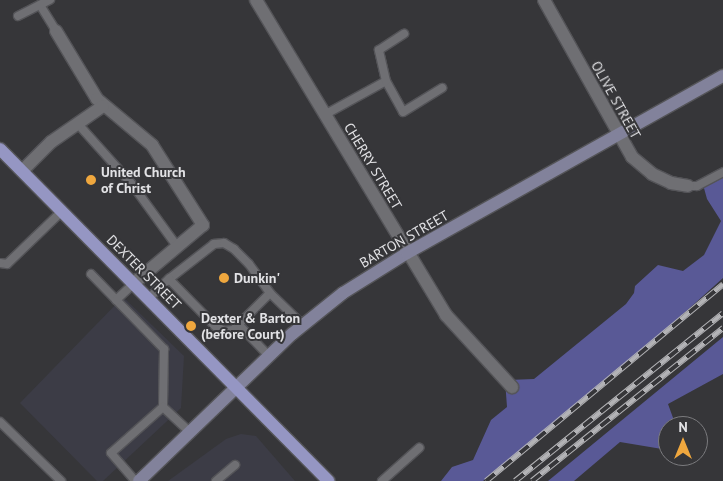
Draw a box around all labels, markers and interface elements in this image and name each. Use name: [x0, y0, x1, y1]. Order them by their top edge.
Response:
street label: OLIVE STREET: [588, 58, 644, 142]
street label: CHERRY STREET: [340, 119, 406, 213]
place label: United Church of Christ: [101, 164, 186, 196]
marker: United Church of Christ: [85, 174, 97, 186]
street label: BARTON STREET: [357, 207, 451, 271]
street label: DEXTER STREET: [103, 231, 185, 313]
place label: Dunkin': [234, 270, 280, 286]
marker: Dunkin': [218, 272, 230, 284]
place label: Dexter & Barton (before Court): [201, 310, 300, 342]
marker: Dexter & Barton (before Court): [185, 320, 197, 332]
north arrow: [658, 416, 708, 466]
text: N: [678, 418, 688, 436]

